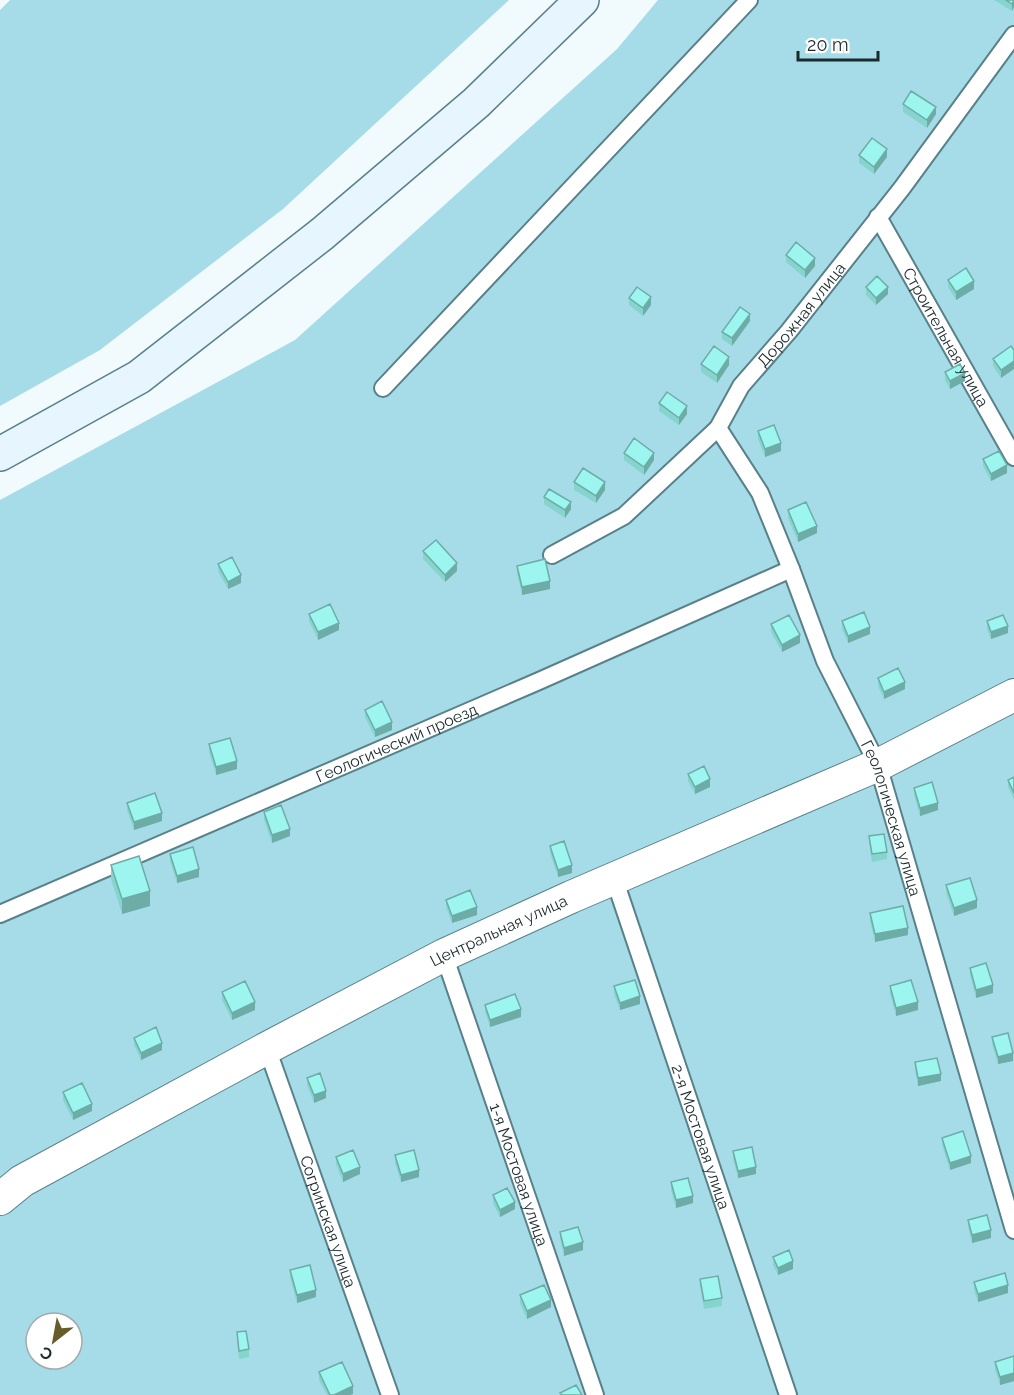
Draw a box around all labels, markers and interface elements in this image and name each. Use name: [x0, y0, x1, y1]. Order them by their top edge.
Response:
scale bar: [798, 24, 878, 62]
text: 20 m: [807, 34, 849, 55]
street label: Дорожная улица: [753, 259, 849, 371]
street label: Строительная улица: [899, 264, 993, 410]
street label: Геологический проезд: [313, 700, 480, 786]
street label: Геологическая улица: [857, 737, 925, 898]
street label: Центральная улица: [427, 891, 570, 971]
street label: 2-я Мостовая улица: [667, 1062, 734, 1212]
street label: 1-я Мостовая улица: [486, 1101, 552, 1249]
street label: Согринская улица: [296, 1153, 360, 1290]
north arrow: [24, 1311, 84, 1371]
text: С: [37, 1342, 56, 1364]

